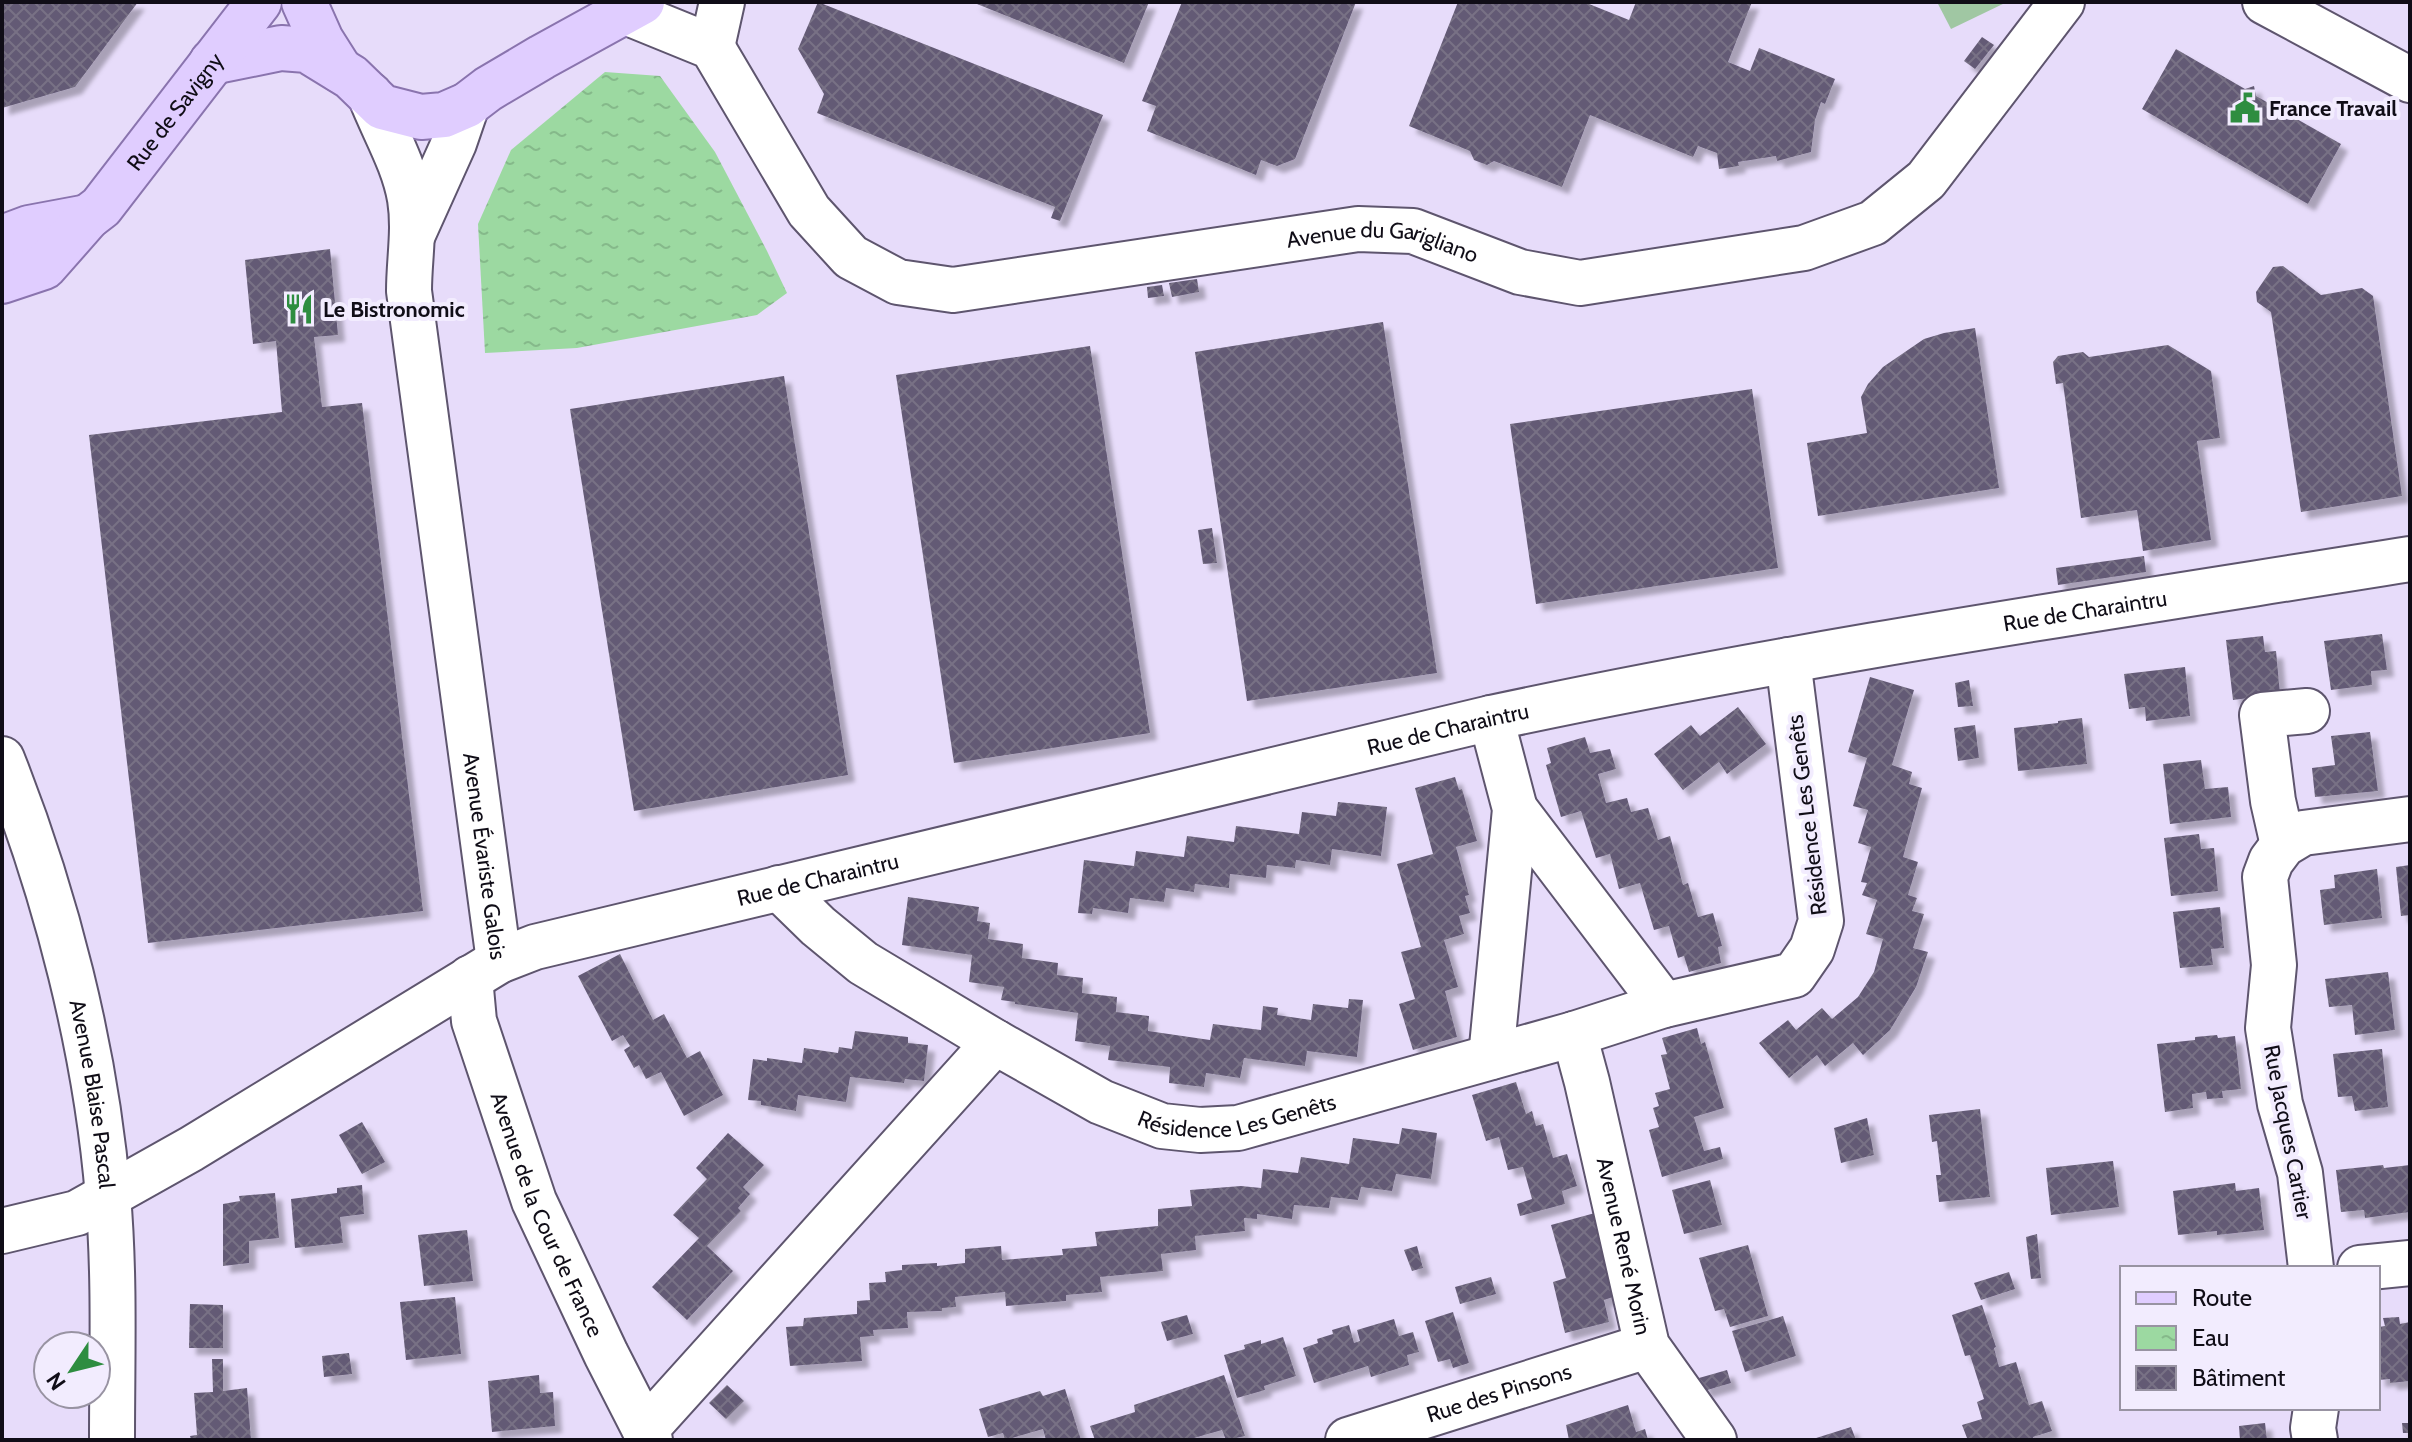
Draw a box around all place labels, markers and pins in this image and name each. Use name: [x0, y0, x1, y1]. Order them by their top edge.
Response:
public building icon: France Travail: [2228, 91, 2262, 125]
place label: France Travail: [2269, 95, 2397, 122]
restaurant icon: Le Bistronomic: [282, 292, 316, 326]
place label: Le Bistronomic: [323, 296, 465, 323]

